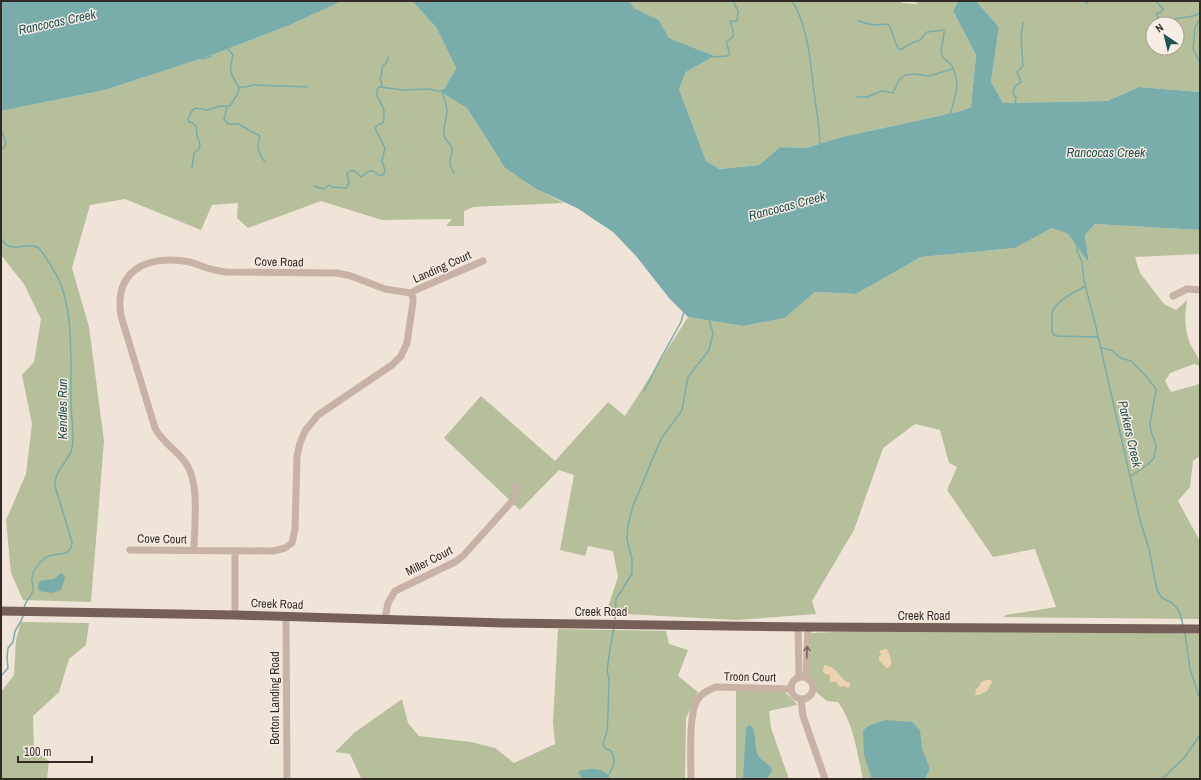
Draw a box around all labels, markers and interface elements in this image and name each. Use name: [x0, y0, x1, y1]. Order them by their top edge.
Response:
water label: Rancocas Creek: [17, 5, 98, 39]
north arrow: [1145, 16, 1185, 56]
text: N: [1153, 20, 1166, 35]
water label: Rancocas Creek: [1067, 144, 1146, 161]
water label: Rancocas Creek: [747, 187, 828, 224]
street label: Landing Court: [410, 247, 474, 287]
street label: Cove Road: [254, 254, 304, 270]
water label: Kendles Run: [54, 378, 71, 440]
water label: Parkers Creek: [1114, 399, 1146, 470]
street label: Cove Court: [137, 531, 187, 547]
street label: Miller Court: [403, 542, 456, 580]
street label: Creek Road: [250, 595, 304, 613]
street label: Creek Road: [575, 604, 627, 620]
street label: Creek Road: [898, 608, 950, 624]
one-way arrow: [803, 646, 811, 659]
street label: Borton Landing Road: [267, 651, 283, 745]
street label: Troon Court: [724, 669, 776, 685]
scale bar: [18, 738, 92, 764]
text: 100 m: [24, 744, 51, 760]

